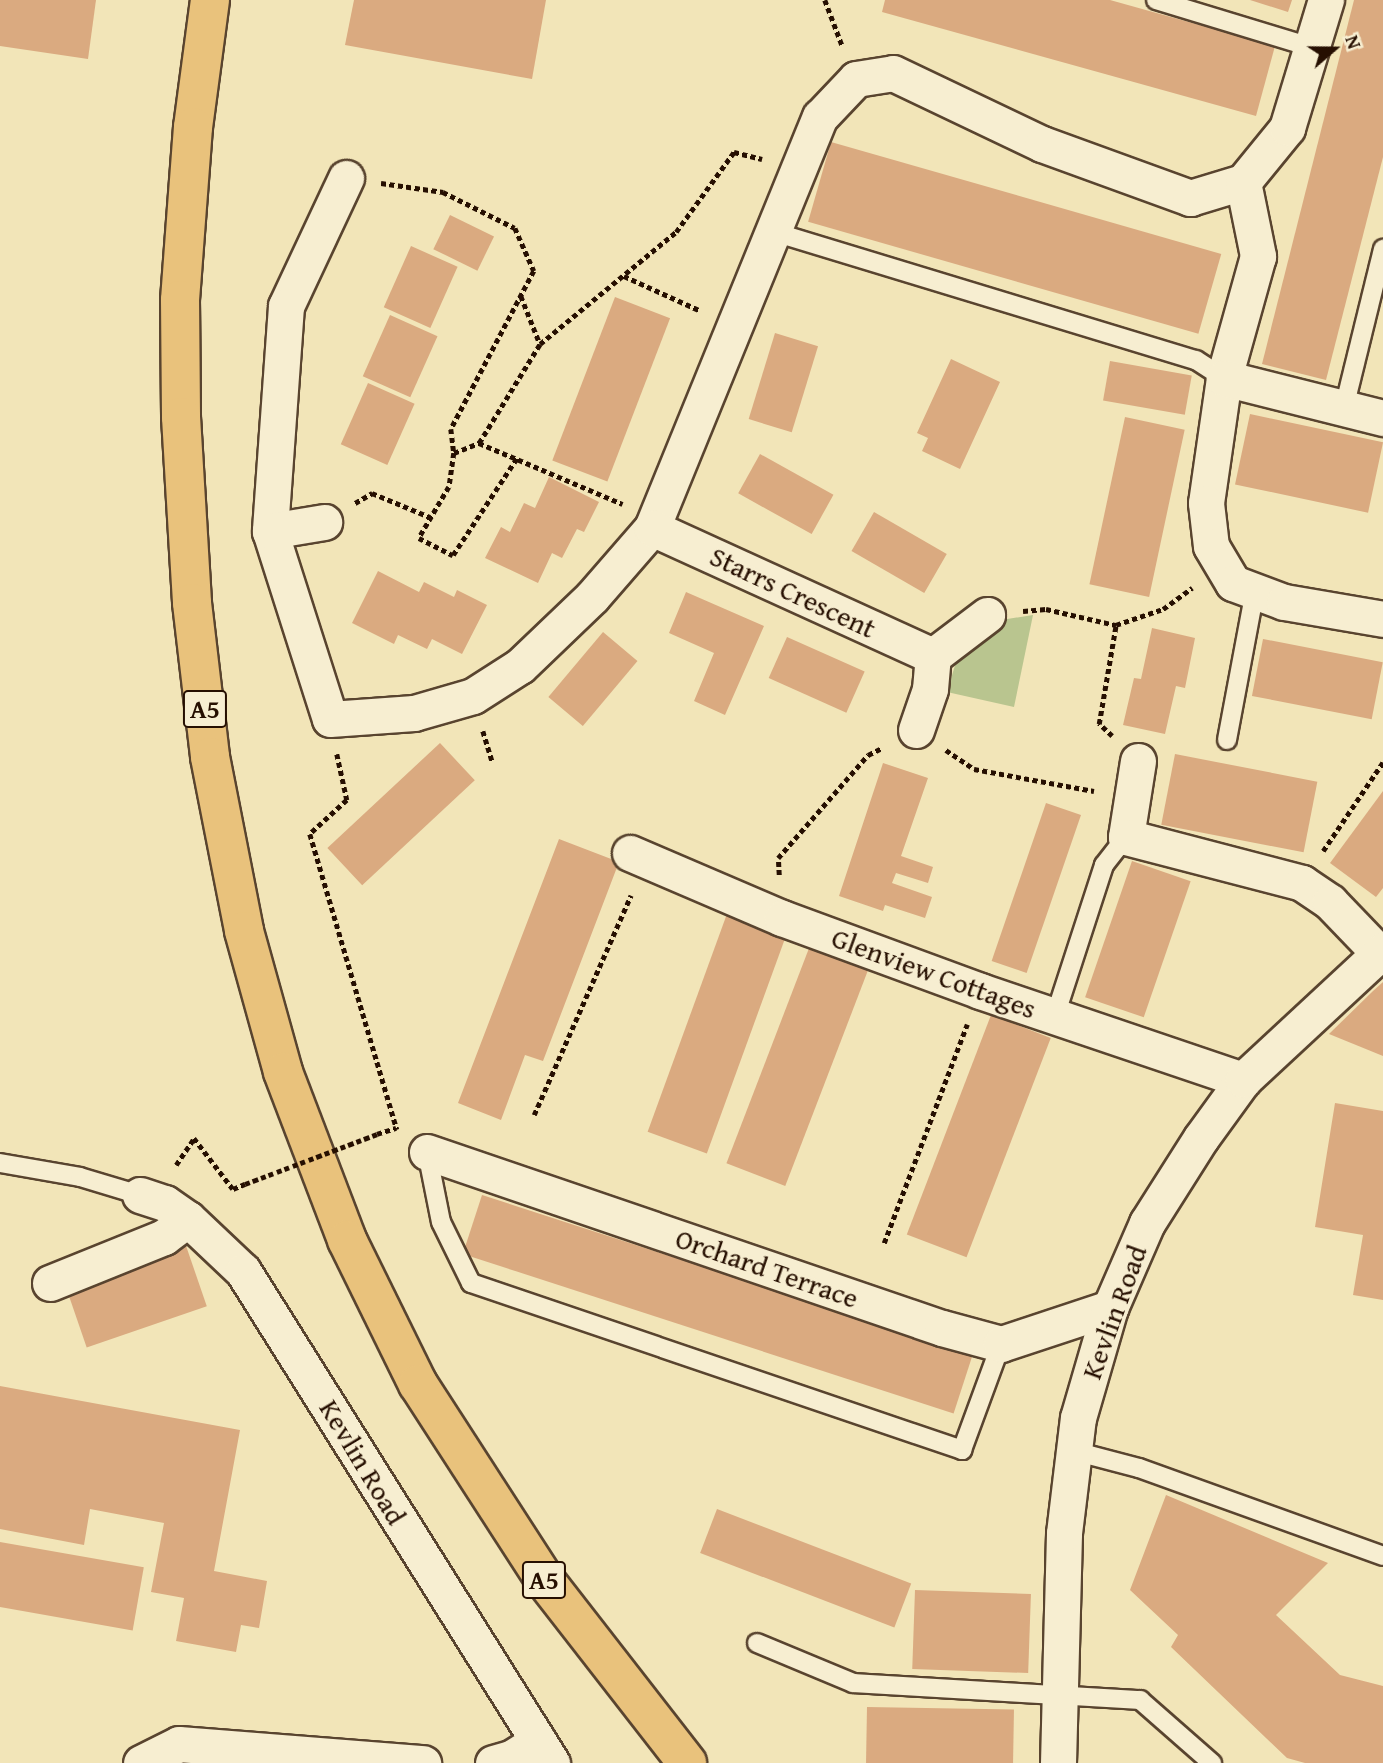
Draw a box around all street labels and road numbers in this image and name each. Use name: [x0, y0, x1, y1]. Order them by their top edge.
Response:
street label: Starrs Crescent: [705, 539, 881, 645]
road number: A5: [182, 687, 228, 732]
street label: Glenview Cottages: [827, 920, 1041, 1026]
street label: Orchard Terrace: [671, 1221, 863, 1315]
street label: Kevlin Road: [1074, 1241, 1154, 1383]
street label: Kevlin Road: [313, 1393, 413, 1531]
road number: A5: [521, 1558, 567, 1602]

